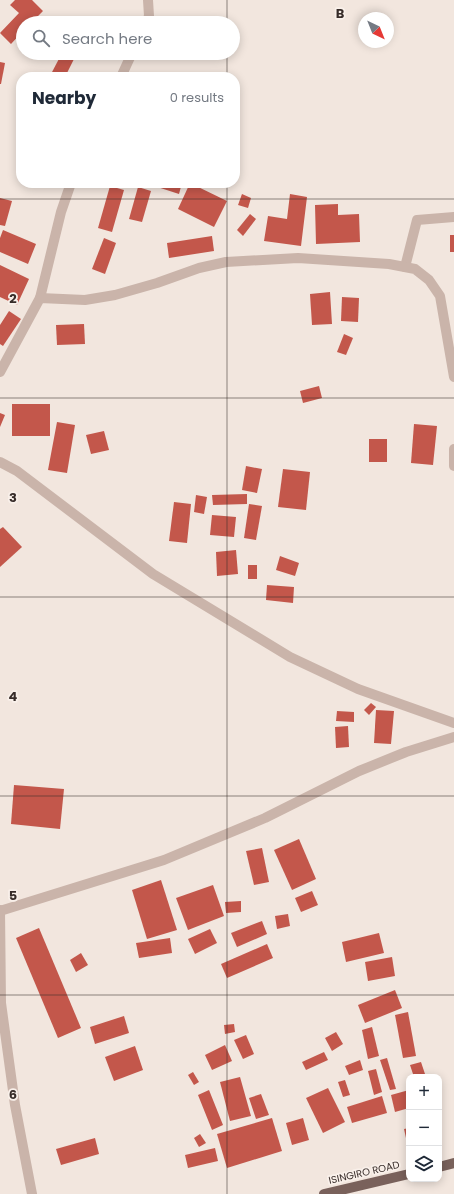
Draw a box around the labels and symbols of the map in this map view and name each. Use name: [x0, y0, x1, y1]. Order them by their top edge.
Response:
text: B: [336, 4, 345, 23]
north arrow: [358, 12, 394, 48]
text: 2: [9, 289, 17, 308]
text: 3: [9, 488, 17, 507]
text: 4: [9, 687, 18, 706]
text: 5: [9, 886, 17, 905]
text: 6: [9, 1085, 17, 1104]
street label: ISINGIRO ROAD: [327, 1157, 401, 1188]

